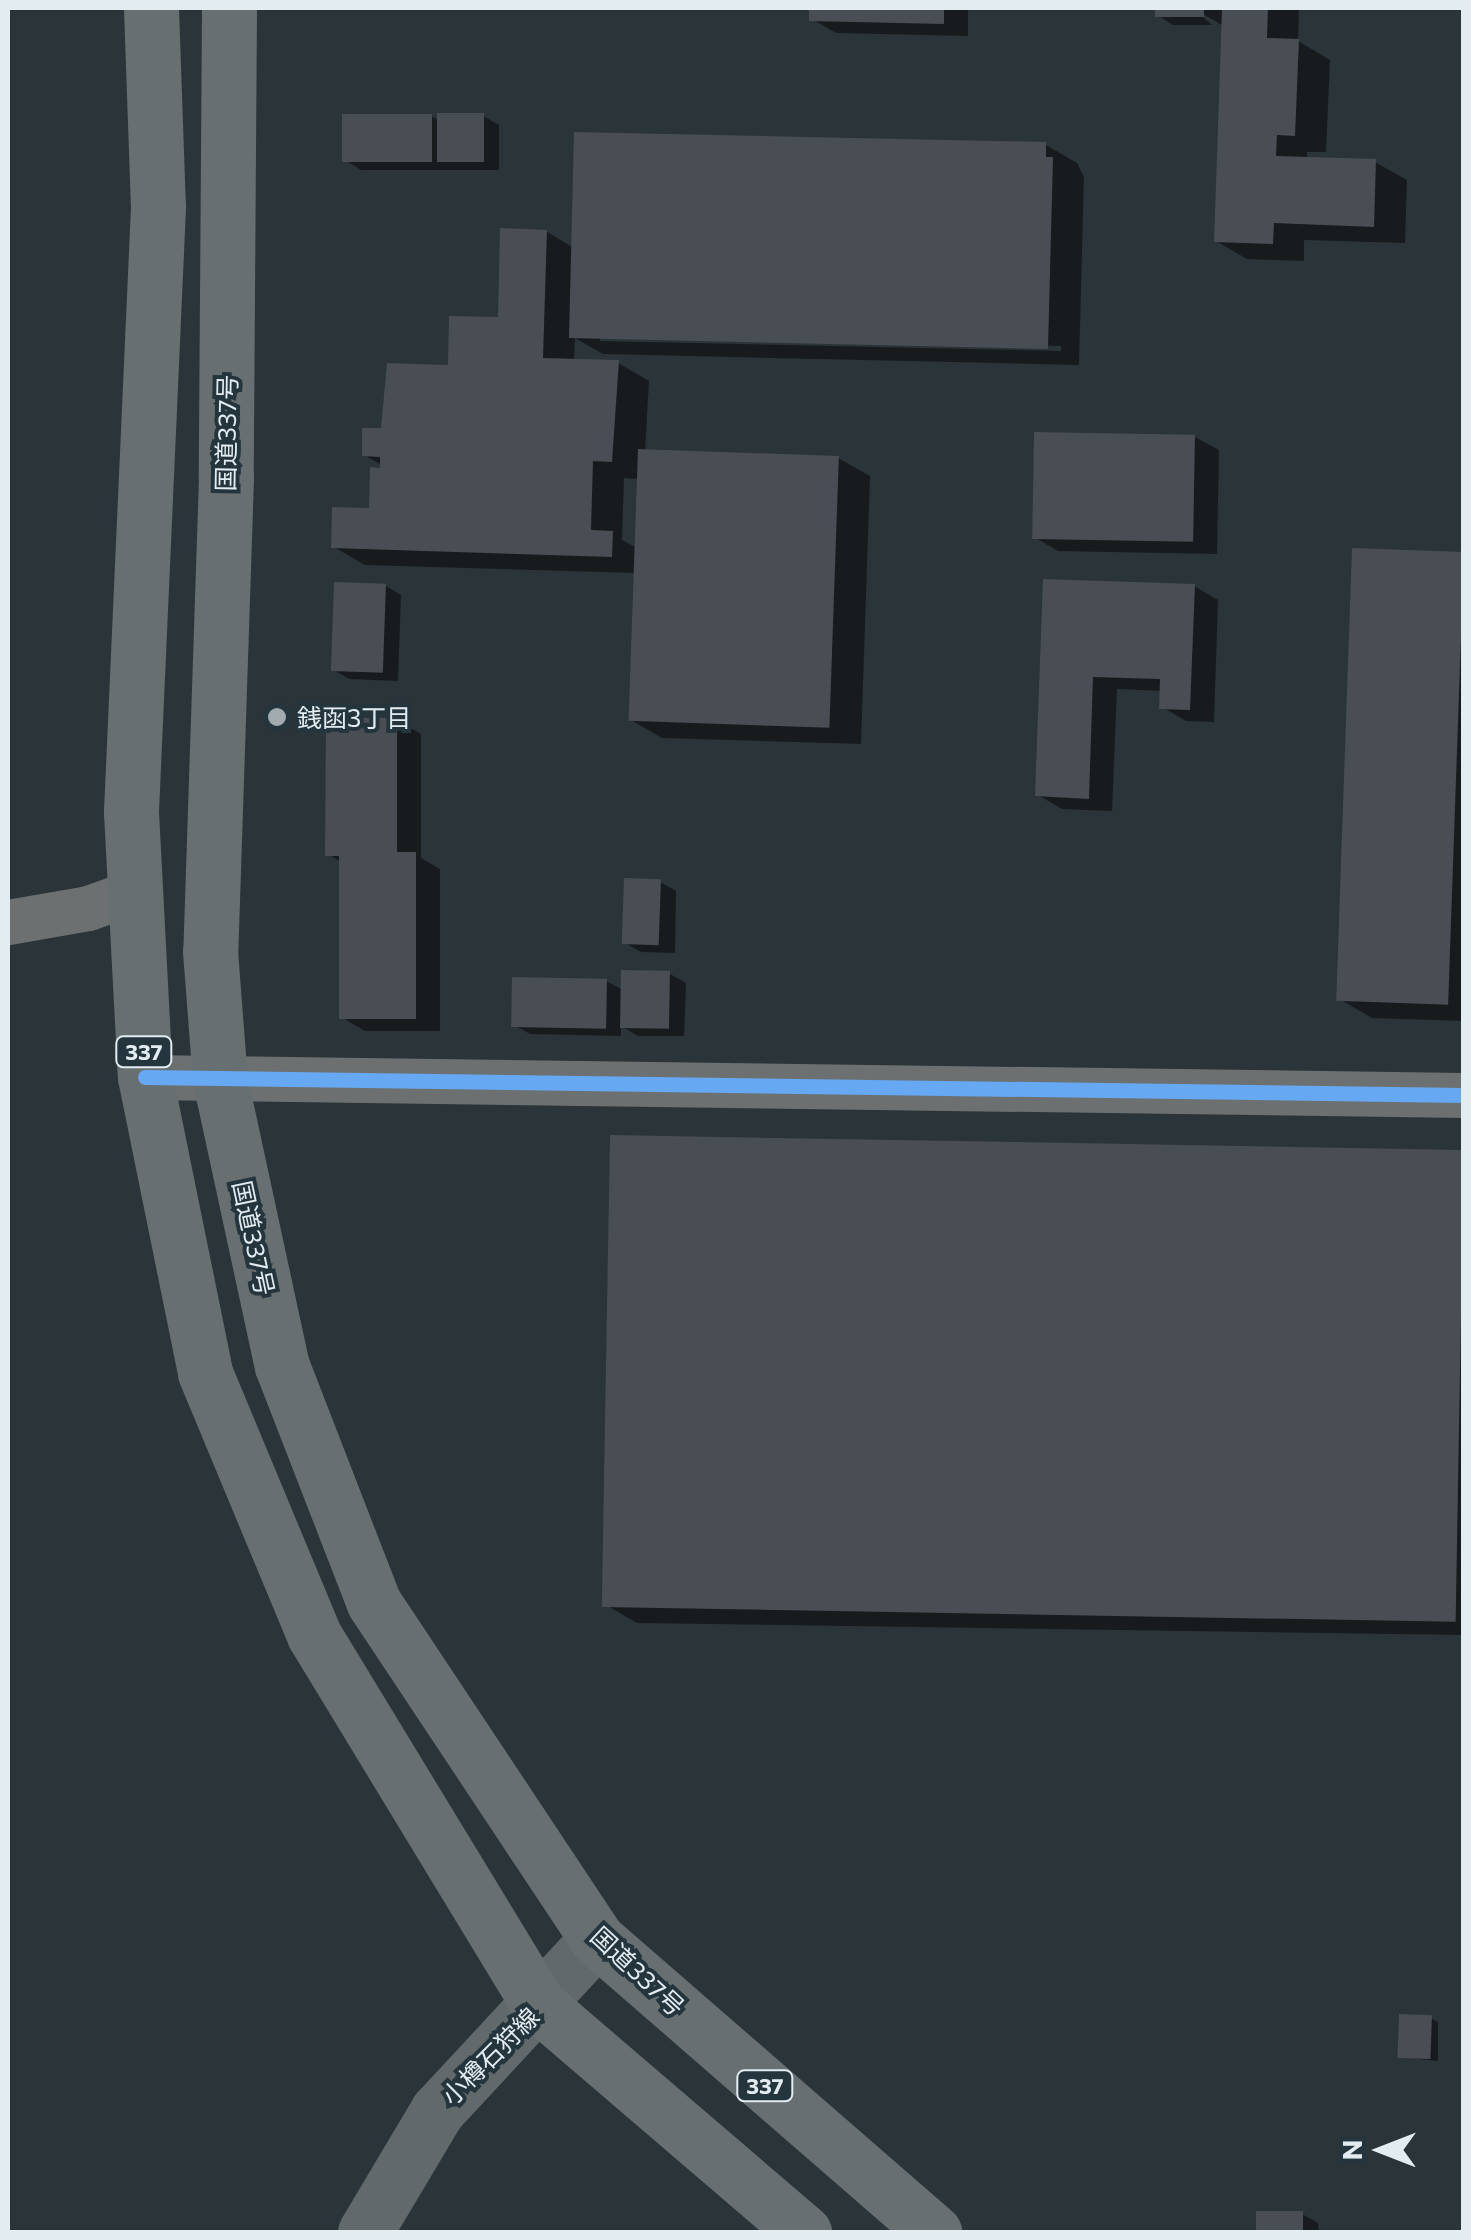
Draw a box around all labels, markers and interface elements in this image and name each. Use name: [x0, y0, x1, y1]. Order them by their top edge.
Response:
street label: 国道337号: [210, 374, 242, 492]
place label: 銭函3丁目: [297, 702, 411, 732]
marker: 銭函3丁目: [266, 706, 288, 728]
road number: 337: [114, 1035, 174, 1069]
street label: 国道337号: [227, 1178, 281, 1298]
street label: 国道337号: [585, 1920, 691, 2022]
street label: 小樽石狩線: [435, 2001, 545, 2111]
road number: 337: [735, 2069, 795, 2103]
north arrow: [1331, 2100, 1431, 2200]
text: N: [1334, 2140, 1368, 2161]

